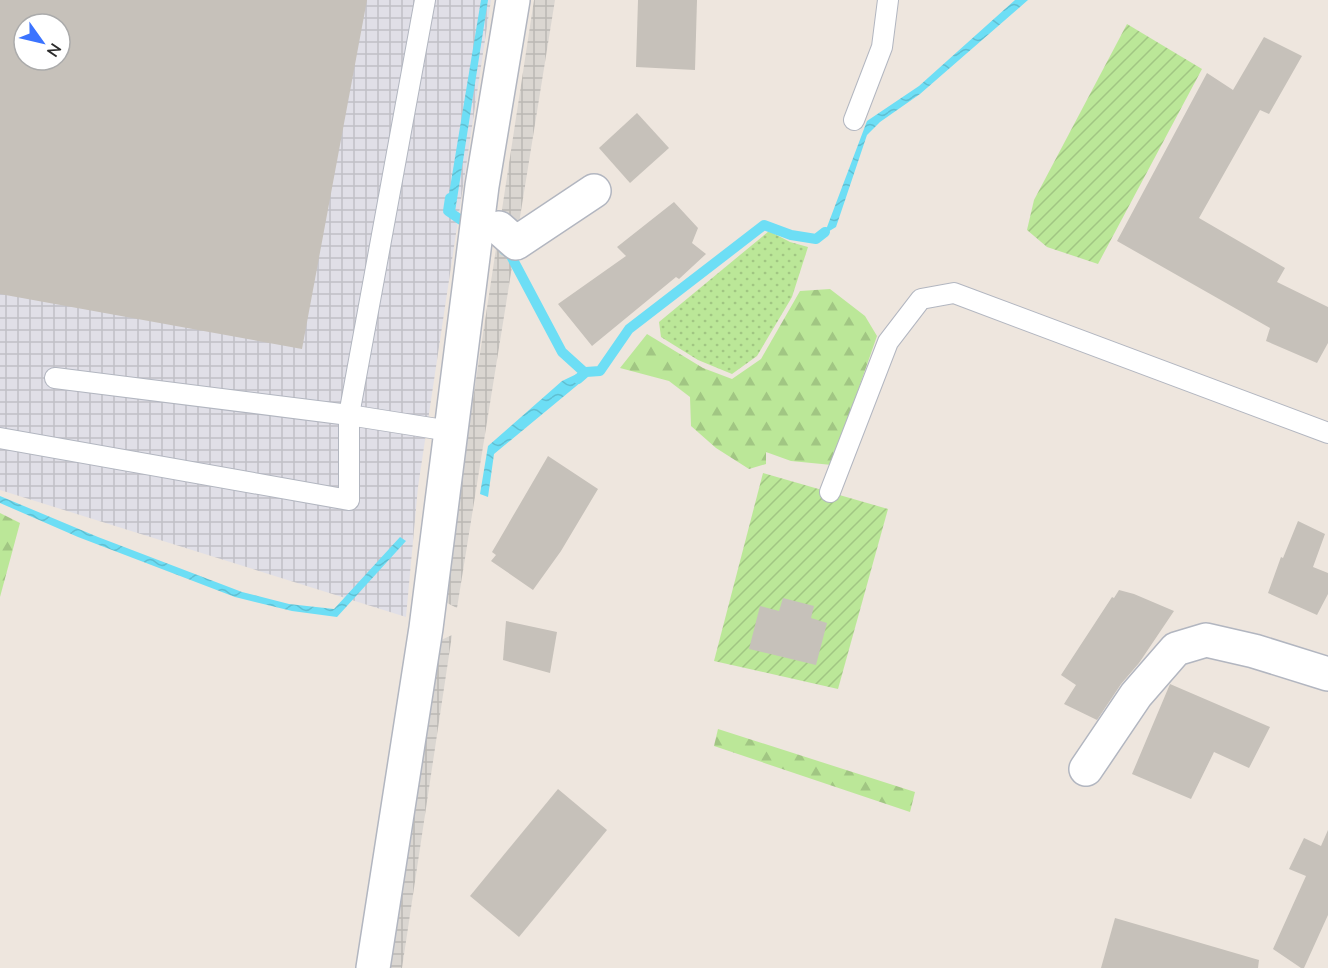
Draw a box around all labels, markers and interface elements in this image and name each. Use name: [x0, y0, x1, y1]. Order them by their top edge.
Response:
north arrow: [12, 12, 72, 72]
text: N: [41, 39, 66, 61]

